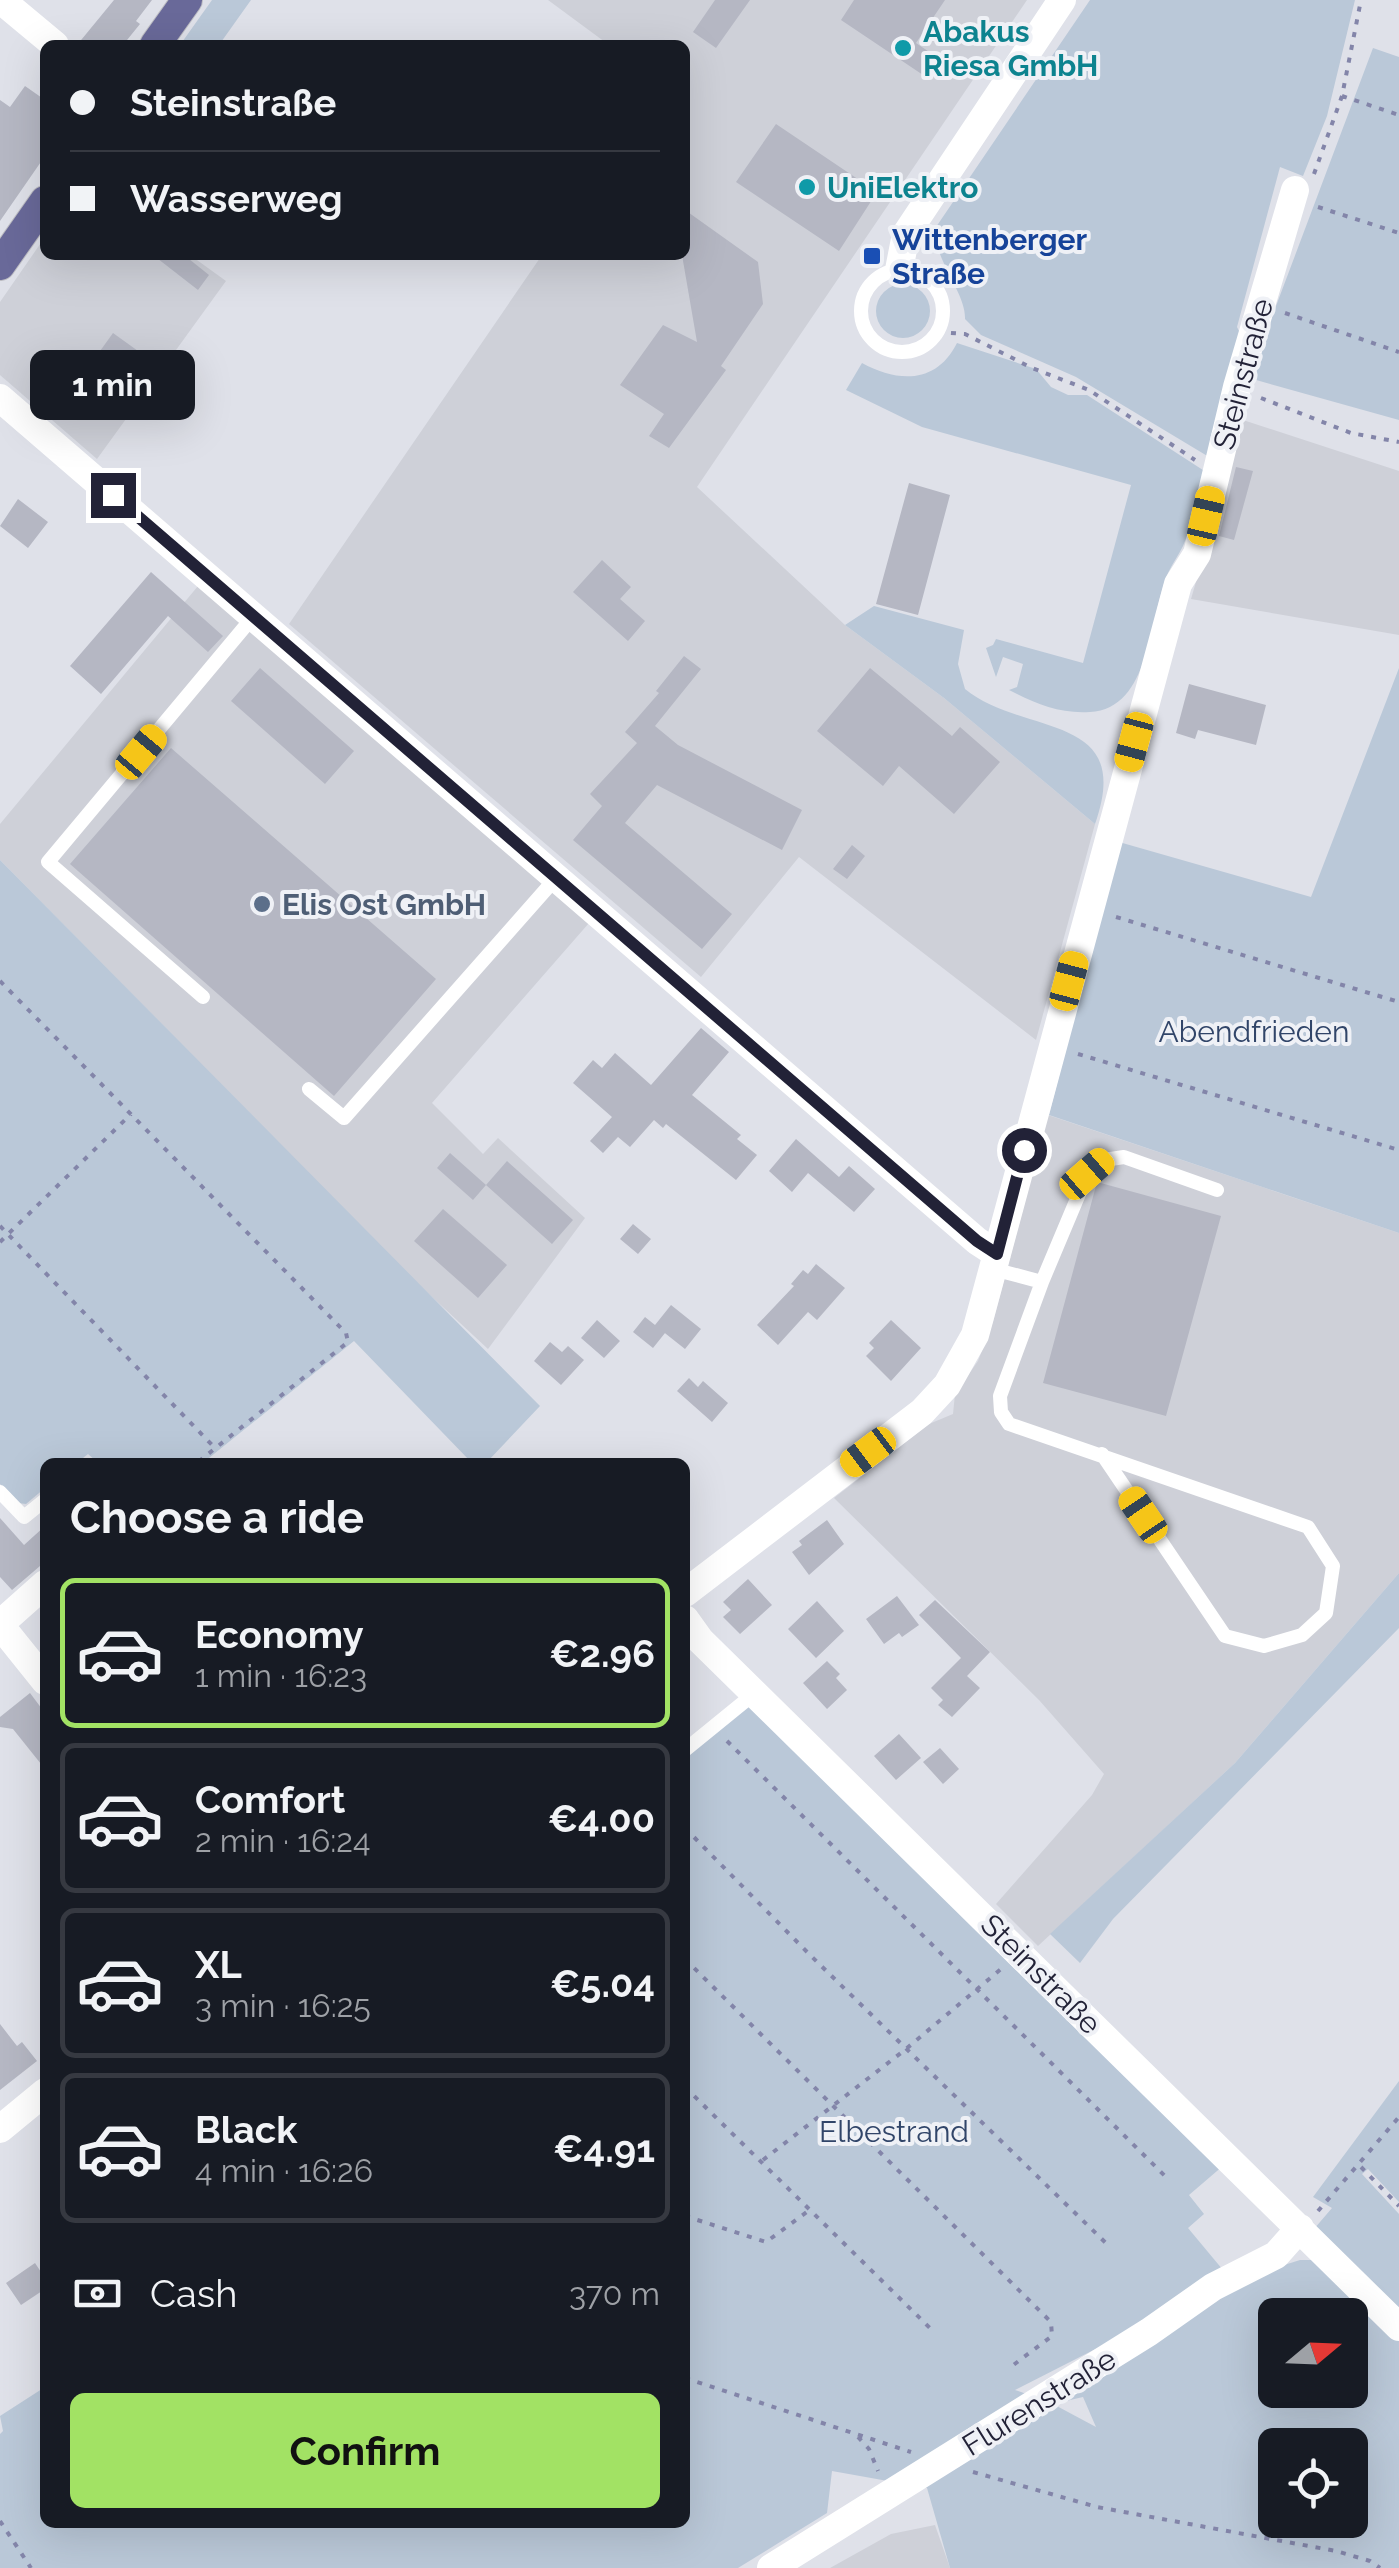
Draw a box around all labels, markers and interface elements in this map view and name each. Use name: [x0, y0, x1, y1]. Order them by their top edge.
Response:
place label: Abakus Riesa GmbH: [923, 14, 1098, 83]
marker: Abakus Riesa GmbH: [892, 37, 914, 59]
text: Steinstraße: [130, 80, 336, 125]
place label: UniElektro: [827, 170, 978, 205]
text: Wasserweg: [130, 176, 343, 221]
marker: UniElektro: [796, 176, 818, 198]
place label: Wittenberger Straße: [892, 222, 1088, 291]
marker: Wittenberger Straße: [861, 245, 883, 267]
street label: Steinstraße: [1206, 295, 1280, 453]
callout: 1 min: [31, 350, 196, 420]
text: 1 min: [72, 366, 153, 403]
route end: [91, 473, 136, 518]
car: [1185, 483, 1227, 549]
car: [1112, 709, 1156, 775]
car: [110, 719, 172, 785]
place label: Elis Ost GmbH: [282, 887, 486, 922]
marker: Elis Ost GmbH: [251, 893, 273, 915]
car: [1047, 948, 1091, 1014]
park label: Abendfrieden: [1159, 1014, 1349, 1049]
route start: [1002, 1128, 1047, 1173]
car: [1055, 1143, 1119, 1205]
car: [835, 1422, 901, 1482]
car: [1114, 1482, 1172, 1548]
text: Choose a ride: [70, 1491, 364, 1544]
icon: car: [75, 1608, 165, 1698]
text: Economy: [195, 1612, 364, 1657]
text: €2.96: [549, 1631, 655, 1676]
text: 1 min · 16:23: [195, 1657, 367, 1694]
icon: car: [75, 1773, 165, 1863]
text: Comfort: [195, 1777, 345, 1822]
text: €4.00: [548, 1796, 655, 1841]
text: 2 min · 16:24: [195, 1822, 370, 1859]
street label: Steinstraße: [974, 1907, 1108, 2041]
icon: car: [75, 1938, 165, 2028]
text: XL: [195, 1942, 242, 1987]
text: €5.04: [550, 1961, 655, 2006]
text: 3 min · 16:25: [195, 1987, 371, 2024]
icon: car: [75, 2103, 165, 2193]
text: Black: [195, 2107, 297, 2152]
park label: Elbestrand: [819, 2114, 969, 2149]
text: €4.91: [553, 2126, 655, 2171]
text: 4 min · 16:26: [195, 2152, 373, 2189]
icon: cash: [70, 2266, 125, 2321]
text: Cash: [150, 2271, 237, 2316]
text: 370 m: [569, 2275, 660, 2312]
north arrow: [1258, 2298, 1368, 2408]
map controls: [1258, 2298, 1368, 2538]
street label: Flurenstraße: [956, 2341, 1122, 2463]
button: Confirm: [70, 2393, 660, 2508]
button: locate: [1258, 2428, 1368, 2538]

